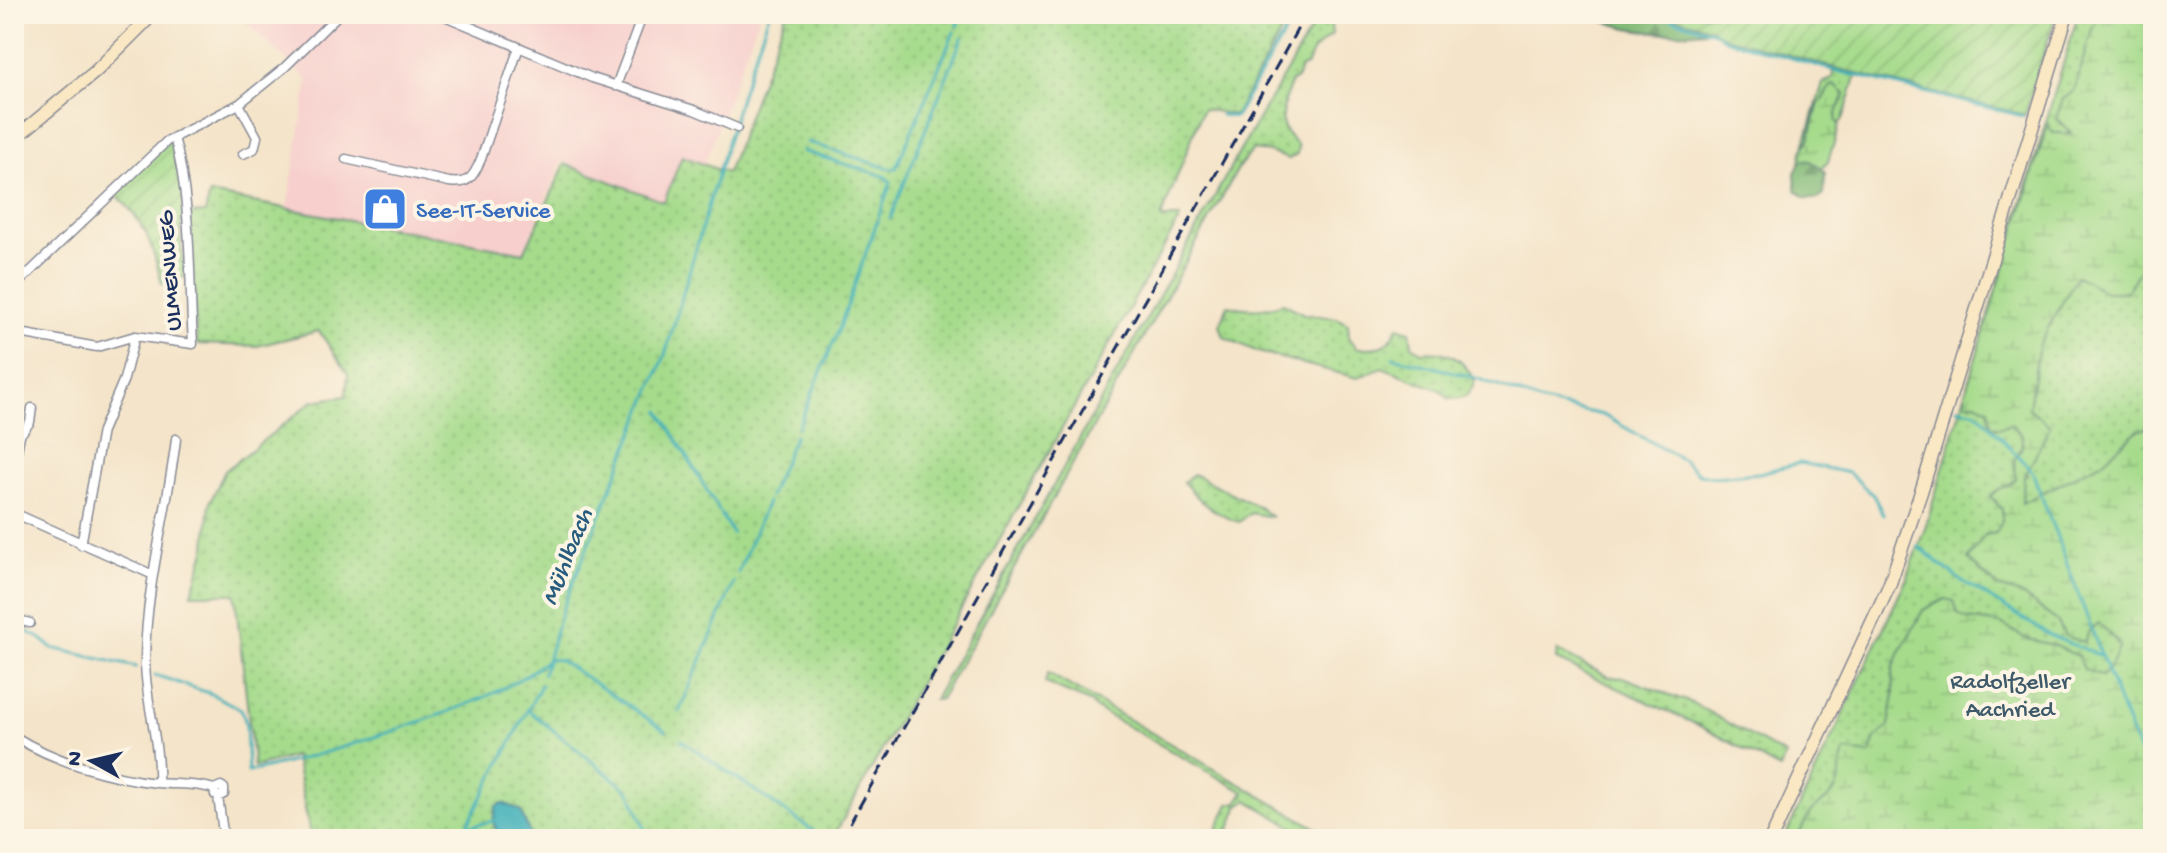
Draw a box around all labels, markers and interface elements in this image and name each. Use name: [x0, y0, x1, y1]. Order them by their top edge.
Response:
shop icon: See-IT-Service: [361, 185, 409, 233]
place label: See-IT-Service: [416, 198, 551, 227]
street label: ULMENWEG: [153, 209, 190, 332]
water label: Mühlbach: [536, 504, 603, 610]
park label: Radolfzeller Aachried: [1950, 669, 2072, 726]
north arrow: [52, 721, 132, 801]
text: N: [62, 750, 90, 768]

